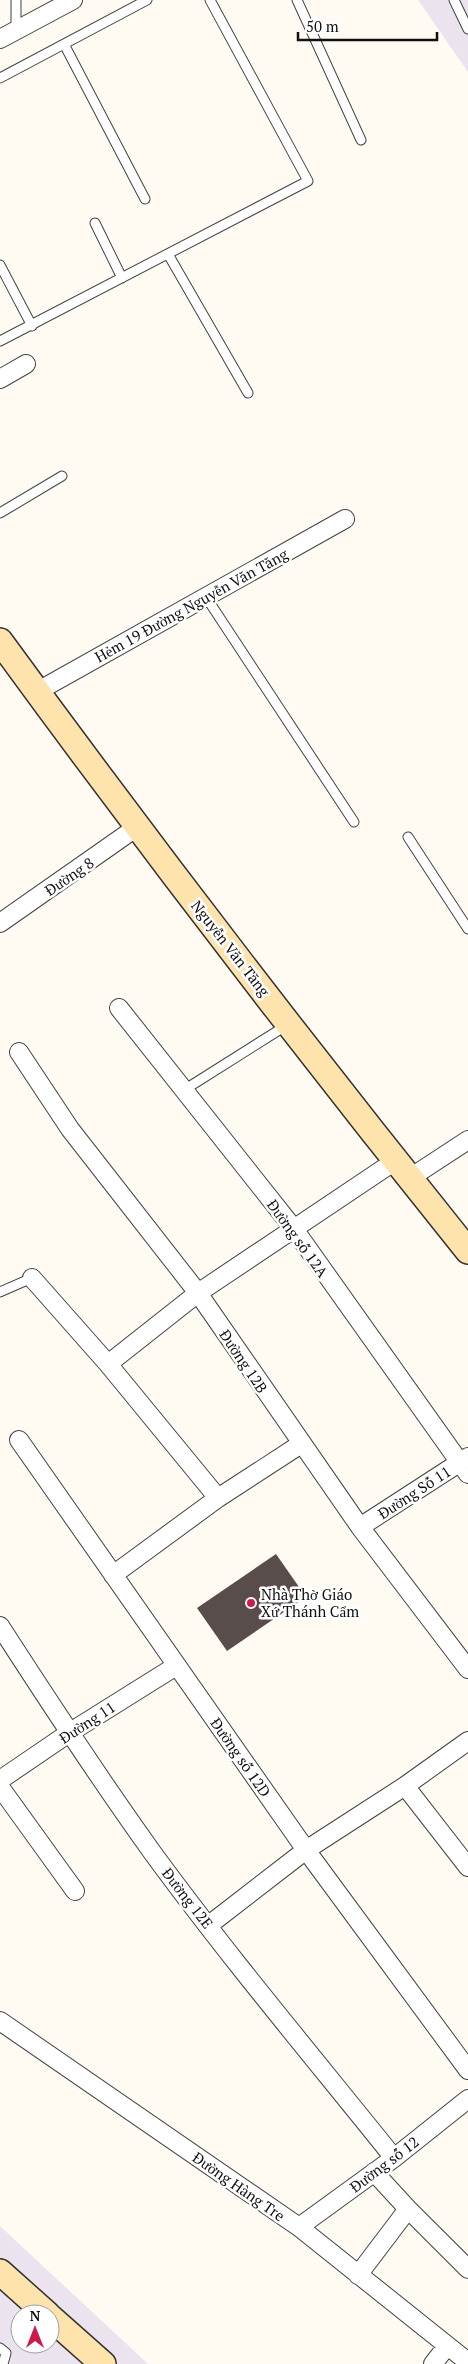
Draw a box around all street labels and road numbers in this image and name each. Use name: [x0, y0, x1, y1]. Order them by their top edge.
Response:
street label: Hẻm 19 Đường Nguyễn Văn Tăng: [91, 543, 292, 667]
street label: Đường 8: [41, 852, 97, 900]
street label: Nguyễn Văn Tăng: [187, 896, 275, 1001]
street label: Đường số 12A: [263, 1195, 334, 1282]
street label: Đường 12B: [215, 1325, 273, 1397]
street label: Đường Số 11: [374, 1461, 454, 1523]
street label: Đường 11: [55, 1696, 119, 1748]
street label: Đường số 12D: [206, 1714, 276, 1800]
street label: Đường 12E: [158, 1864, 218, 1932]
street label: Đường số 12: [345, 2131, 423, 2197]
street label: Đường Hàng Tre: [189, 2147, 289, 2225]

